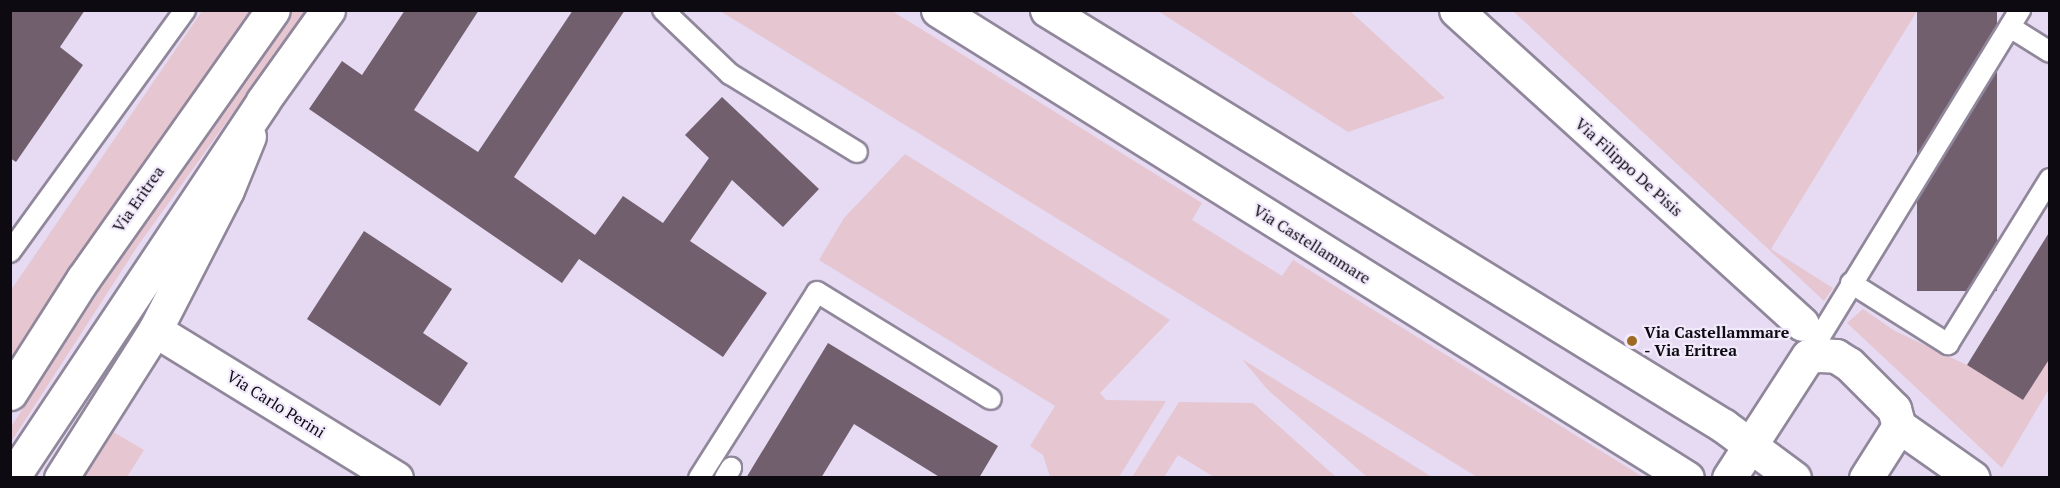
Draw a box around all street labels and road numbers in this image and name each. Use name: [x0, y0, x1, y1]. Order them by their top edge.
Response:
street label: Via Filippo De Pisis: [1571, 114, 1687, 220]
street label: Via Eritrea: [108, 162, 168, 236]
street label: Via Castellammare: [1250, 200, 1374, 288]
street label: Via Carlo Perini: [223, 366, 329, 442]

